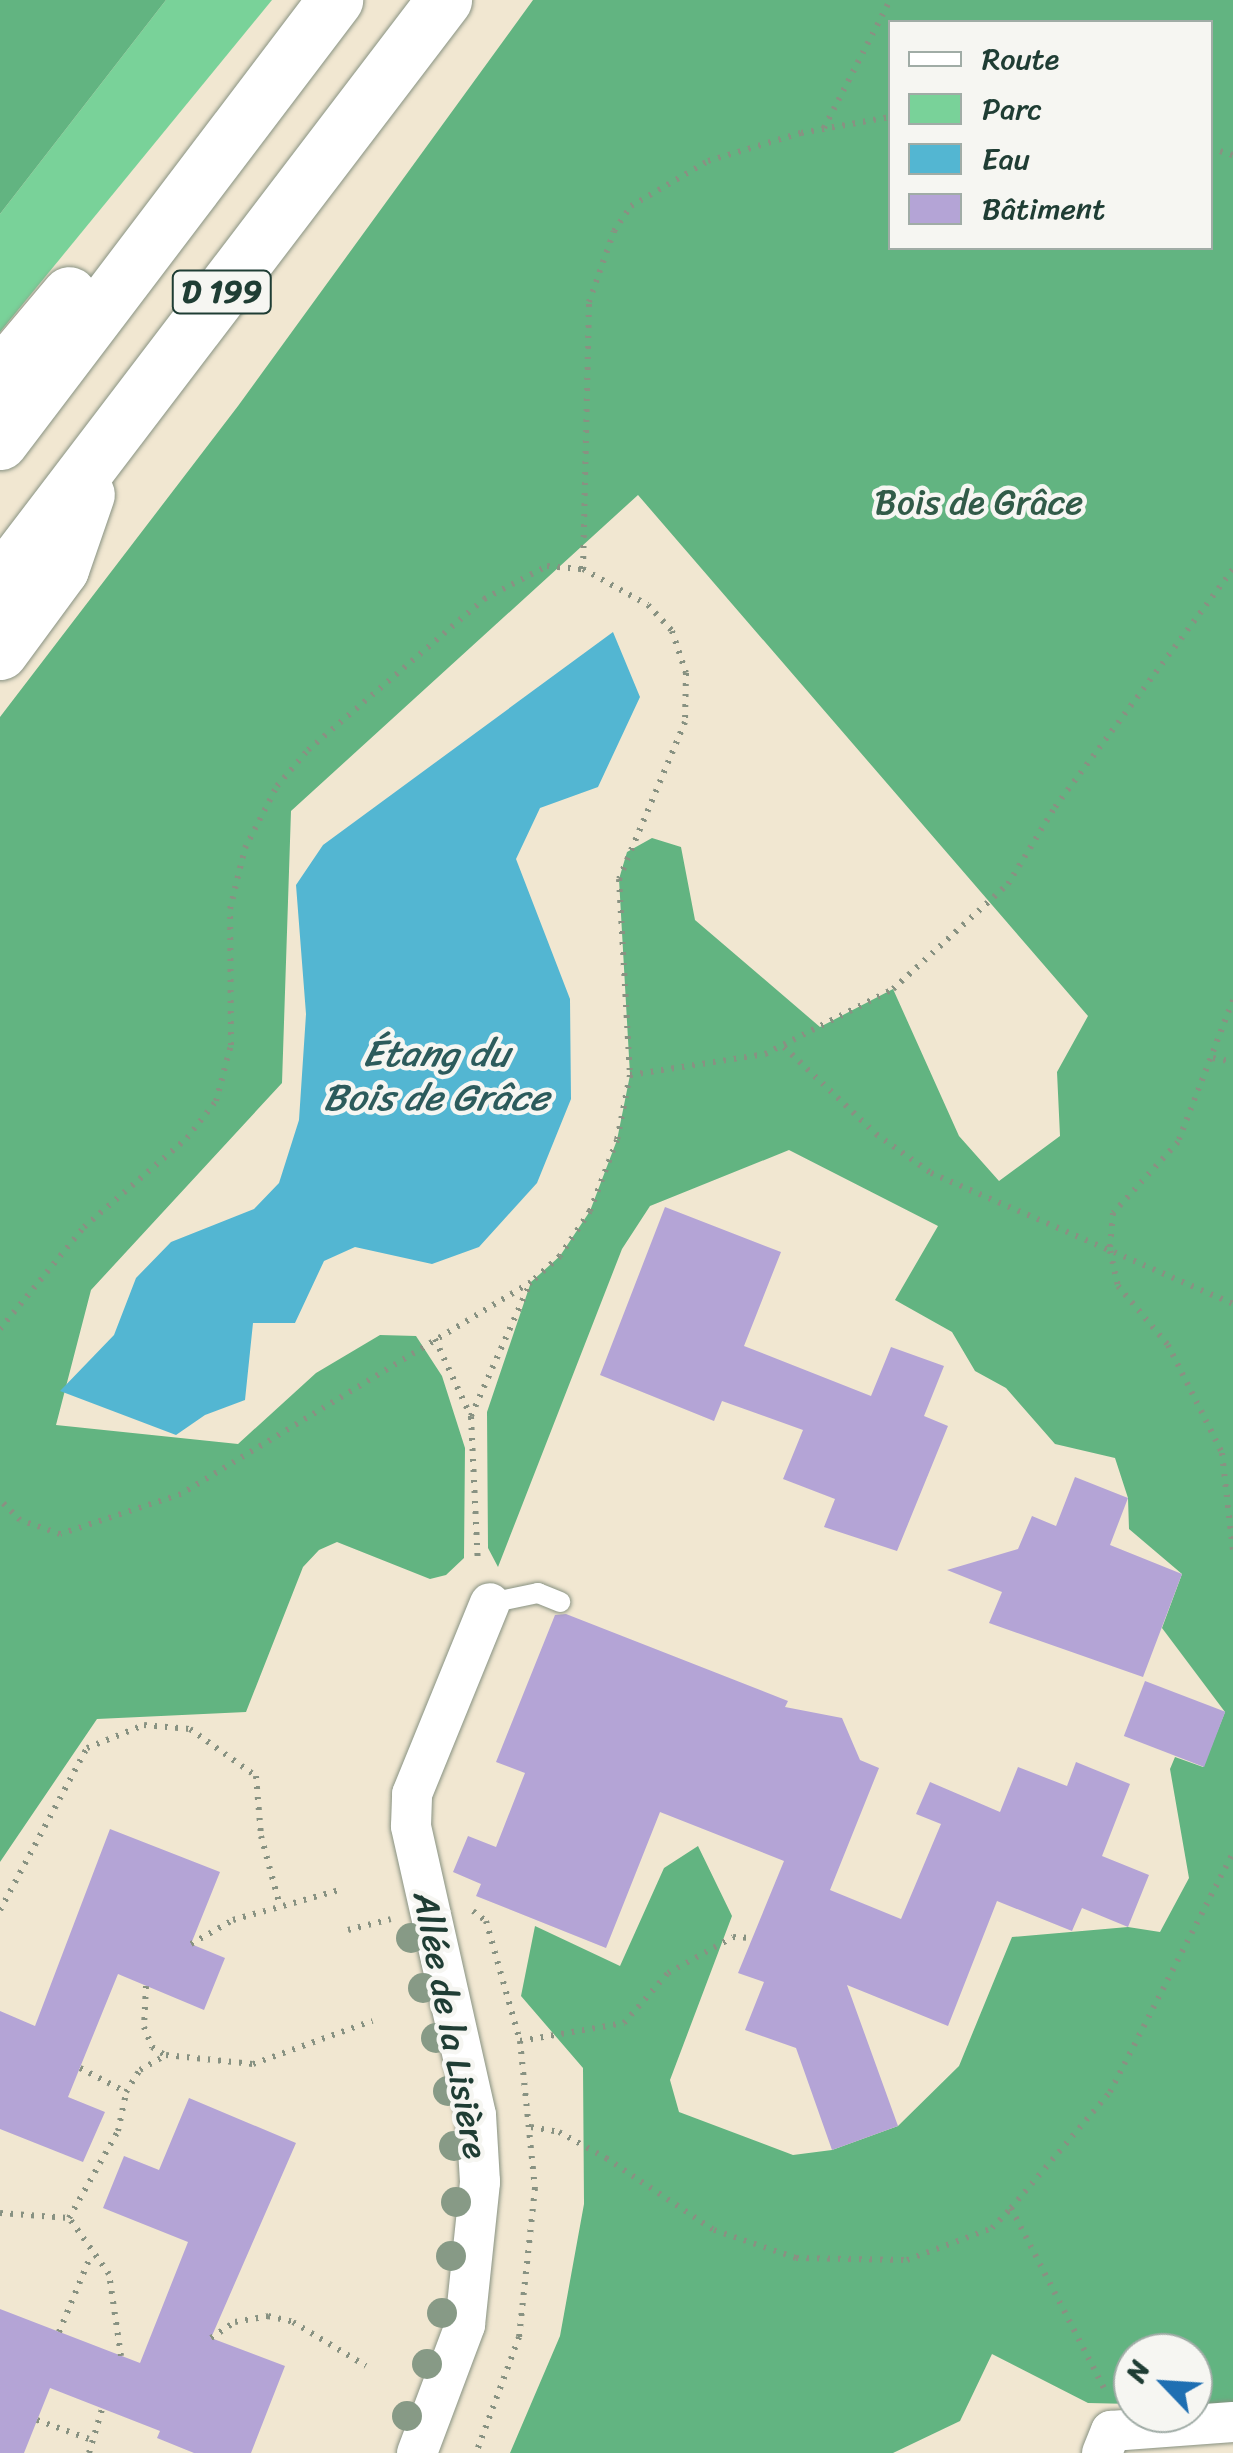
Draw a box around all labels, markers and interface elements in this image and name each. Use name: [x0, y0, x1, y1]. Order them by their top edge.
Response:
legend: [888, 20, 1213, 250]
text: Route: [982, 32, 1059, 86]
text: Parc: [982, 82, 1043, 136]
text: Eau: [982, 132, 1030, 186]
text: Bâtiment: [982, 182, 1105, 236]
road number: D 199: [170, 265, 274, 319]
park label: Bois de Grâce: [874, 481, 1084, 523]
water label: Étang du Bois de Grâce: [322, 1031, 550, 1120]
street label: Allée de la Lisière: [405, 1888, 497, 2162]
north arrow: [1113, 2333, 1213, 2433]
text: N: [1111, 2352, 1163, 2390]

